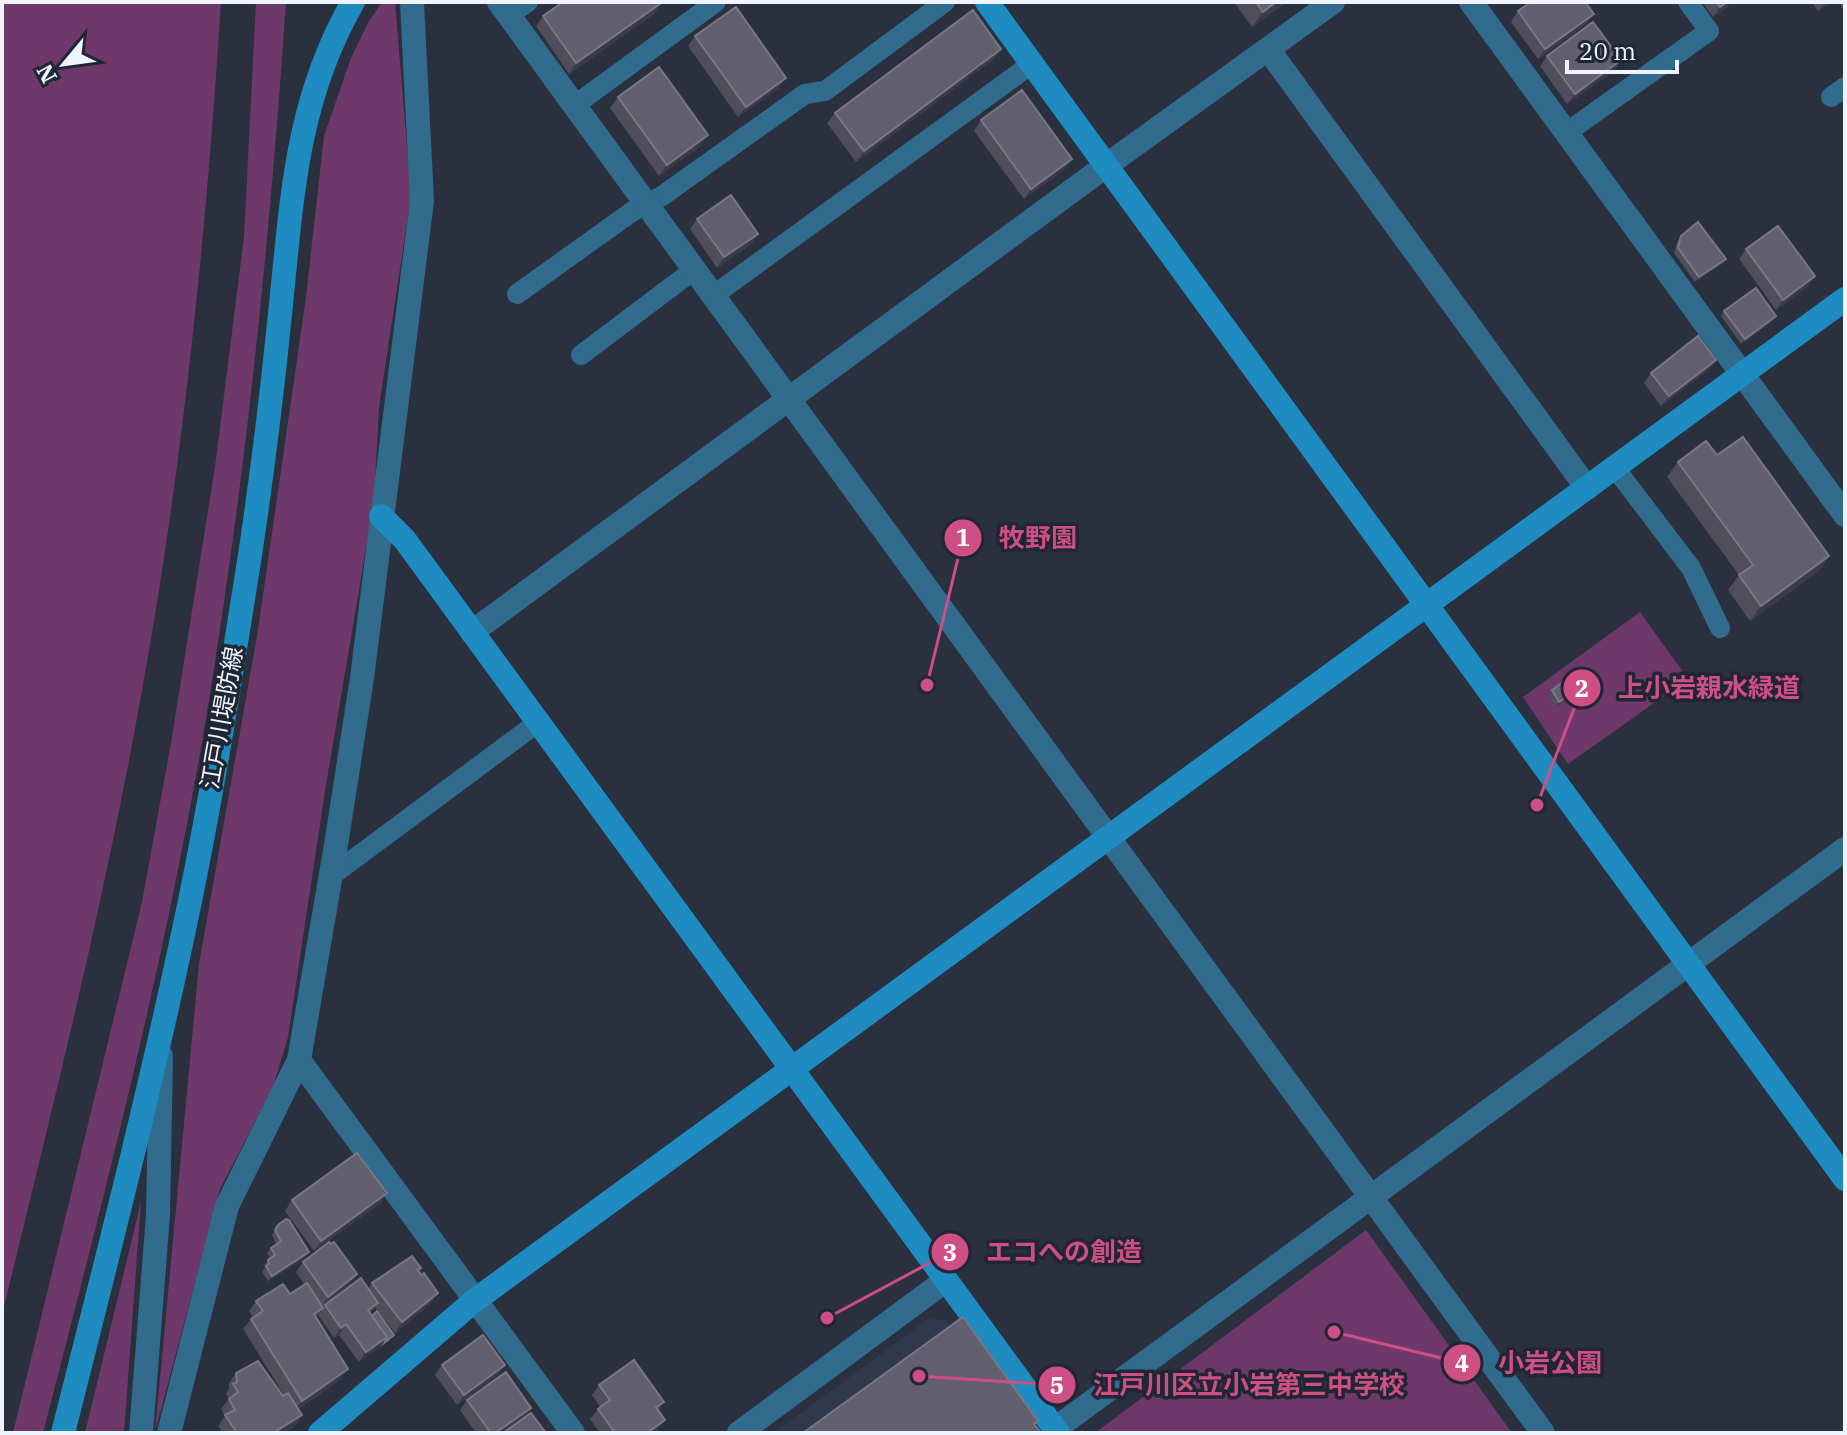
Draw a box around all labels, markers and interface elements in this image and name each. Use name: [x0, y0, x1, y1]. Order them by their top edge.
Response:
north arrow: [24, 24, 104, 104]
scale bar: [1567, 24, 1677, 74]
text: 20 m: [1579, 35, 1636, 67]
text: N: [29, 59, 63, 89]
callout: 牧野園: [943, 513, 1093, 563]
text: 牧野園: [999, 520, 1077, 554]
text: 1: [956, 521, 970, 553]
street label: 江戸川堤防線: [193, 644, 249, 792]
callout: 上小岩親水緑道: [1562, 663, 1816, 713]
text: 上小岩親水緑道: [1618, 670, 1800, 704]
text: 2: [1575, 672, 1589, 704]
callout: エコへの創造: [930, 1227, 1158, 1277]
text: エコへの創造: [986, 1234, 1142, 1268]
text: 3: [943, 1236, 957, 1268]
callout: 小岩公園: [1442, 1338, 1618, 1388]
text: 小岩公園: [1498, 1345, 1602, 1379]
text: 4: [1455, 1347, 1469, 1379]
callout: 江戸川区立小岩第三中学校: [1037, 1360, 1421, 1410]
text: 江戸川区立小岩第三中学校: [1093, 1367, 1405, 1401]
text: 5: [1050, 1369, 1064, 1401]

